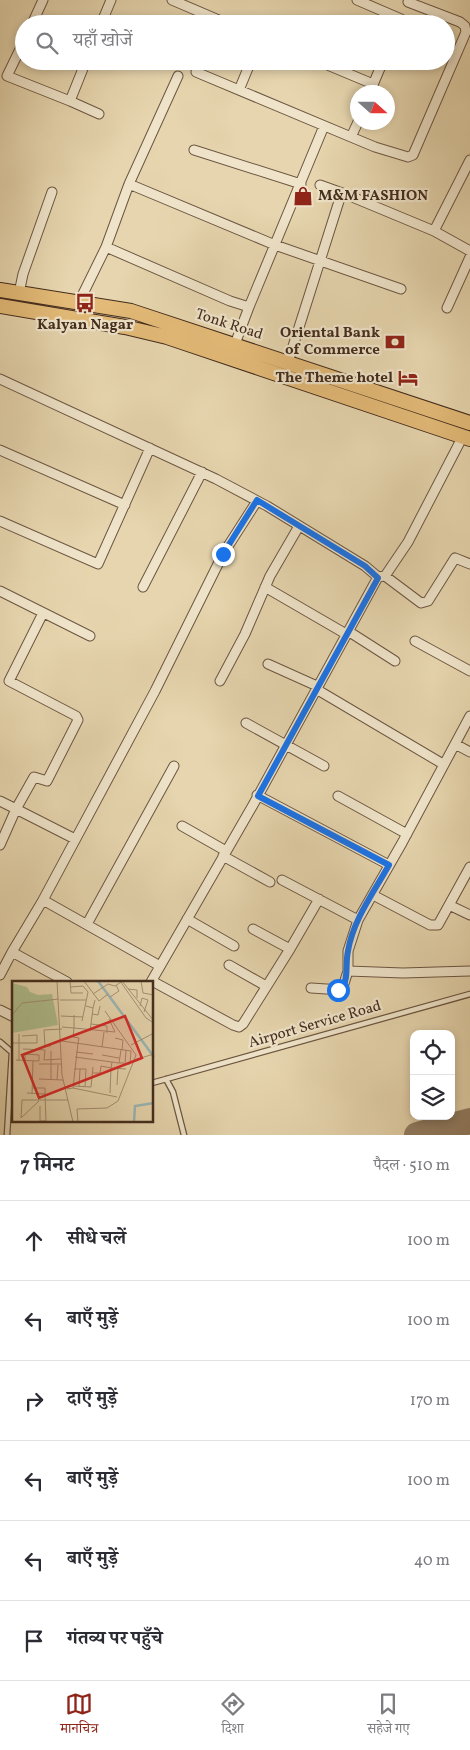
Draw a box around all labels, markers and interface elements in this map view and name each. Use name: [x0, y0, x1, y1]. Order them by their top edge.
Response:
search box: [15, 15, 455, 70]
text: यहाँ खोजें: [73, 28, 132, 54]
icon: search: [33, 29, 61, 57]
north arrow: [350, 85, 395, 130]
shop icon: M&M FASHION: [292, 185, 314, 207]
place label: M&M FASHION: [318, 186, 428, 207]
bus stop icon: Kalyan Nagar: [74, 292, 96, 314]
street label: Tonk Road: [193, 304, 265, 346]
place label: Kalyan Nagar: [37, 315, 133, 336]
place label: Oriental Bank of Commerce: [280, 323, 380, 361]
bank icon: Oriental Bank of Commerce: [384, 331, 406, 353]
hotel icon: The Theme hotel: [397, 367, 419, 389]
place label: The Theme hotel: [275, 368, 393, 389]
route end: [212, 543, 235, 566]
route start: [327, 979, 350, 1002]
inset map: [12, 981, 154, 1122]
street label: Airport Service Road: [246, 996, 384, 1054]
map controls: [410, 1030, 455, 1120]
button: locate: [410, 1030, 455, 1075]
button: layers: [410, 1075, 455, 1120]
text: 7 मिनट: [20, 1151, 74, 1180]
text: पैदल · 510 m: [373, 1155, 450, 1177]
text: सीधे चलें: [67, 1226, 126, 1252]
icon: ahead: [20, 1227, 48, 1255]
text: 100 m: [407, 1230, 450, 1252]
text: बाएँ मुड़ें: [67, 1306, 118, 1332]
icon: left: [20, 1307, 48, 1335]
text: 100 m: [407, 1310, 450, 1332]
text: दाएँ मुड़ें: [67, 1386, 117, 1412]
icon: right: [20, 1387, 48, 1415]
text: 170 m: [410, 1390, 450, 1412]
text: बाएँ मुड़ें: [67, 1466, 118, 1492]
icon: left: [20, 1467, 48, 1495]
text: 100 m: [407, 1470, 450, 1492]
text: बाएँ मुड़ें: [67, 1546, 118, 1572]
icon: left: [20, 1547, 48, 1575]
text: 40 m: [414, 1550, 450, 1572]
text: गंतव्य पर पहुँचे: [67, 1626, 162, 1652]
icon: arrive: [20, 1627, 48, 1655]
tab: मानचित्र: [60, 1690, 98, 1742]
tab: दिशा: [219, 1690, 247, 1742]
tab: सहेजे गए: [367, 1690, 410, 1742]

